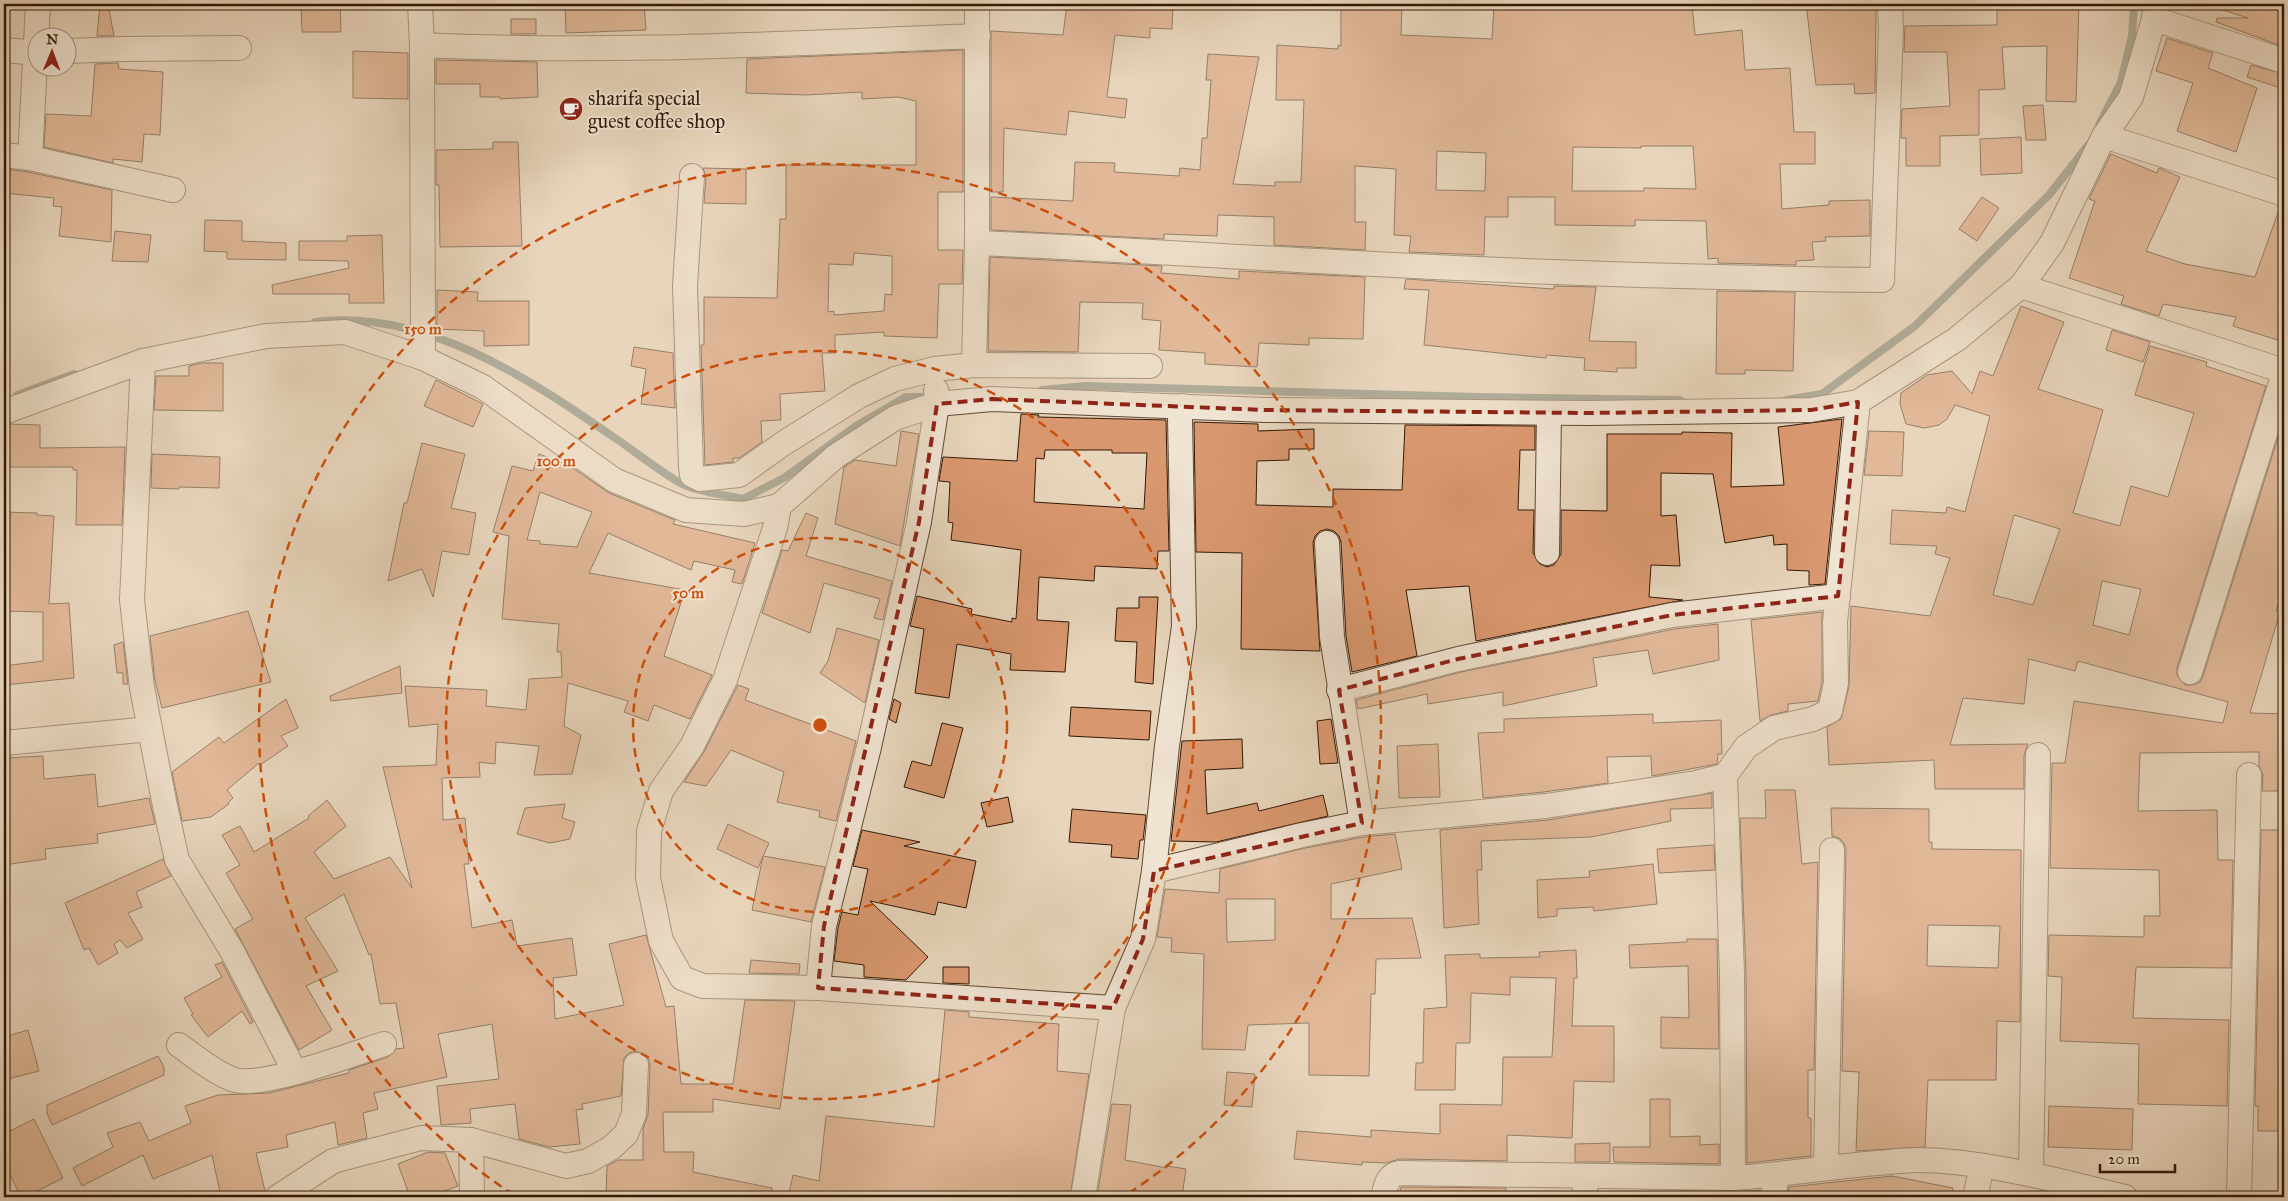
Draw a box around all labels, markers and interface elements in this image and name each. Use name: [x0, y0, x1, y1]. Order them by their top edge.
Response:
north arrow: [28, 28, 78, 78]
text: N: [46, 31, 58, 48]
place label: sharifa special guest coffee shop: [588, 86, 725, 134]
cafe icon: sharifa special guest coffee shop: [558, 96, 584, 122]
text: 150 m: [404, 320, 442, 338]
text: 100 m: [536, 452, 576, 470]
text: 50 m: [672, 584, 704, 602]
centre of rings: [811, 716, 829, 734]
scale bar: [2100, 1141, 2176, 1173]
text: 20 m: [2108, 1150, 2140, 1168]

